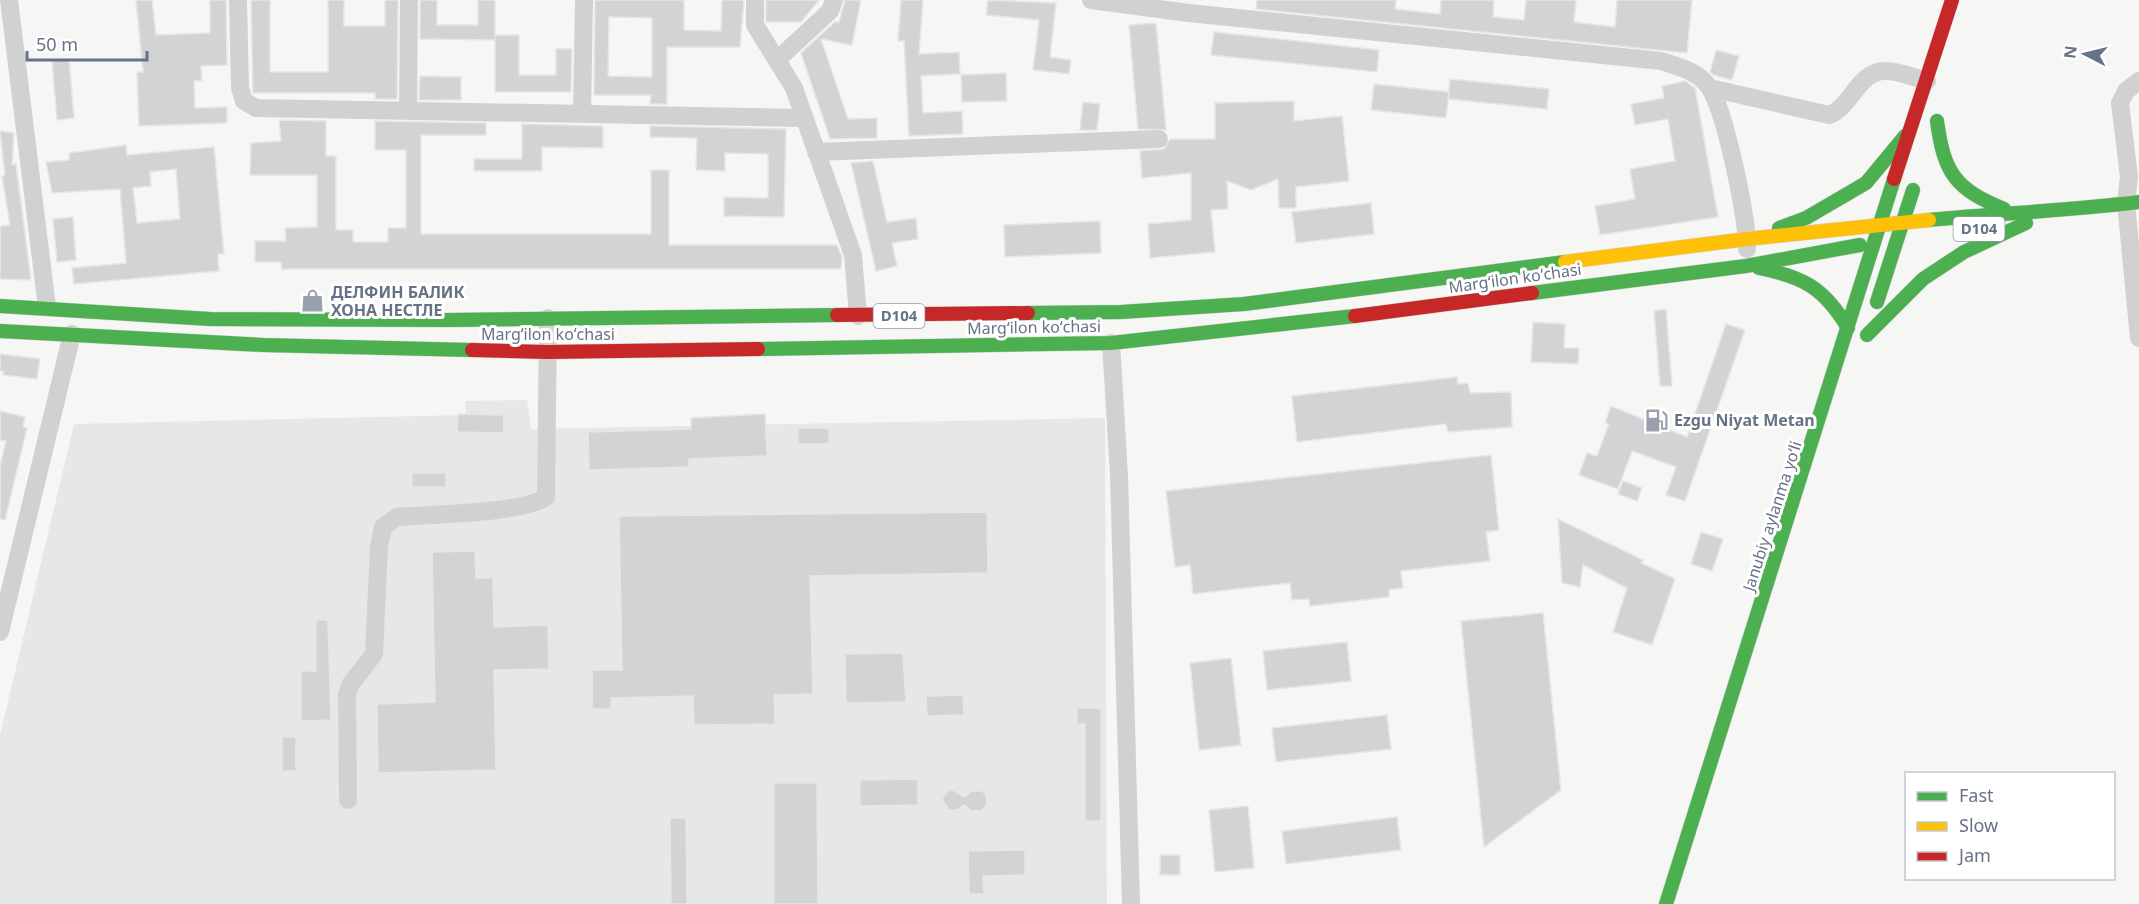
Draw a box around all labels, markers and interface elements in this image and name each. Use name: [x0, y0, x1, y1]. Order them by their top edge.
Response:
scale bar: [27, 24, 147, 62]
north arrow: [2055, 24, 2115, 84]
text: 50 m: [36, 32, 78, 56]
text: N: [2058, 44, 2082, 60]
road number: D104: [1954, 217, 2004, 241]
street label: Margʻilon koʻchasi: [1447, 258, 1583, 298]
place label: ДЕЛФИН БАЛИК ХОНА НЕСТЛЕ: [331, 281, 466, 321]
shop icon: ДЕЛФИН БАЛИК ХОНА НЕСТЛЕ: [300, 288, 326, 314]
road number: D104: [874, 304, 924, 328]
street label: Margʻilon koʻchasi: [967, 315, 1101, 339]
street label: Margʻilon koʻchasi: [481, 323, 615, 345]
fuel station icon: Ezgu Niyat Metan: [1643, 407, 1669, 433]
place label: Ezgu Niyat Metan: [1674, 409, 1815, 431]
street label: Janubiy aylanma yoʻli: [1737, 438, 1807, 596]
legend: [1905, 772, 2115, 880]
text: Fast: [1959, 783, 1994, 807]
text: Slow: [1959, 813, 1998, 837]
text: Jam: [1957, 843, 1991, 867]

